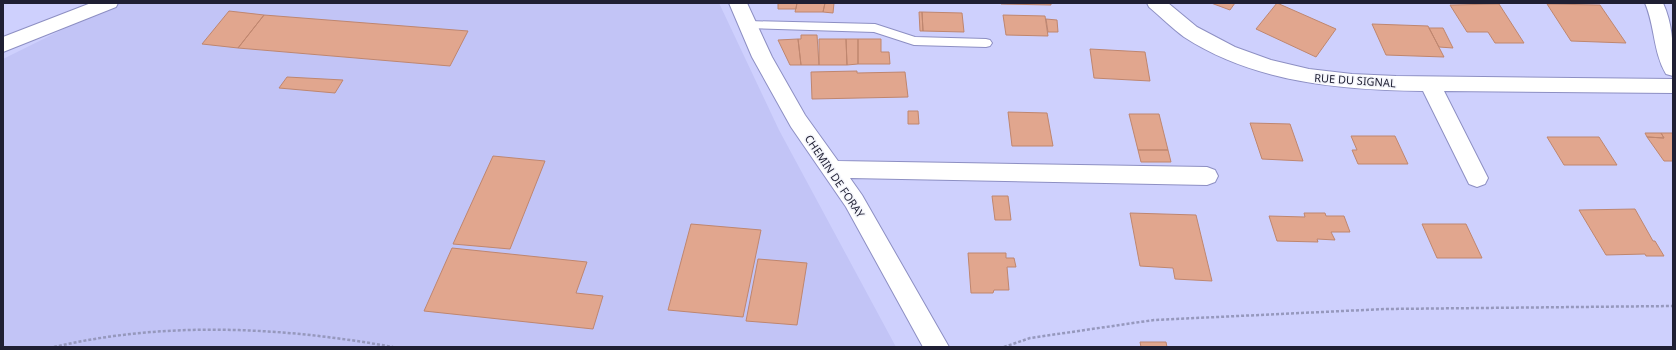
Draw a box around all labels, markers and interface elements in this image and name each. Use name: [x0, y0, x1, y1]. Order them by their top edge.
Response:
street label: RUE DU SIGNAL: [1314, 70, 1397, 90]
street label: CHEMIN DE FORAY: [802, 132, 869, 221]

